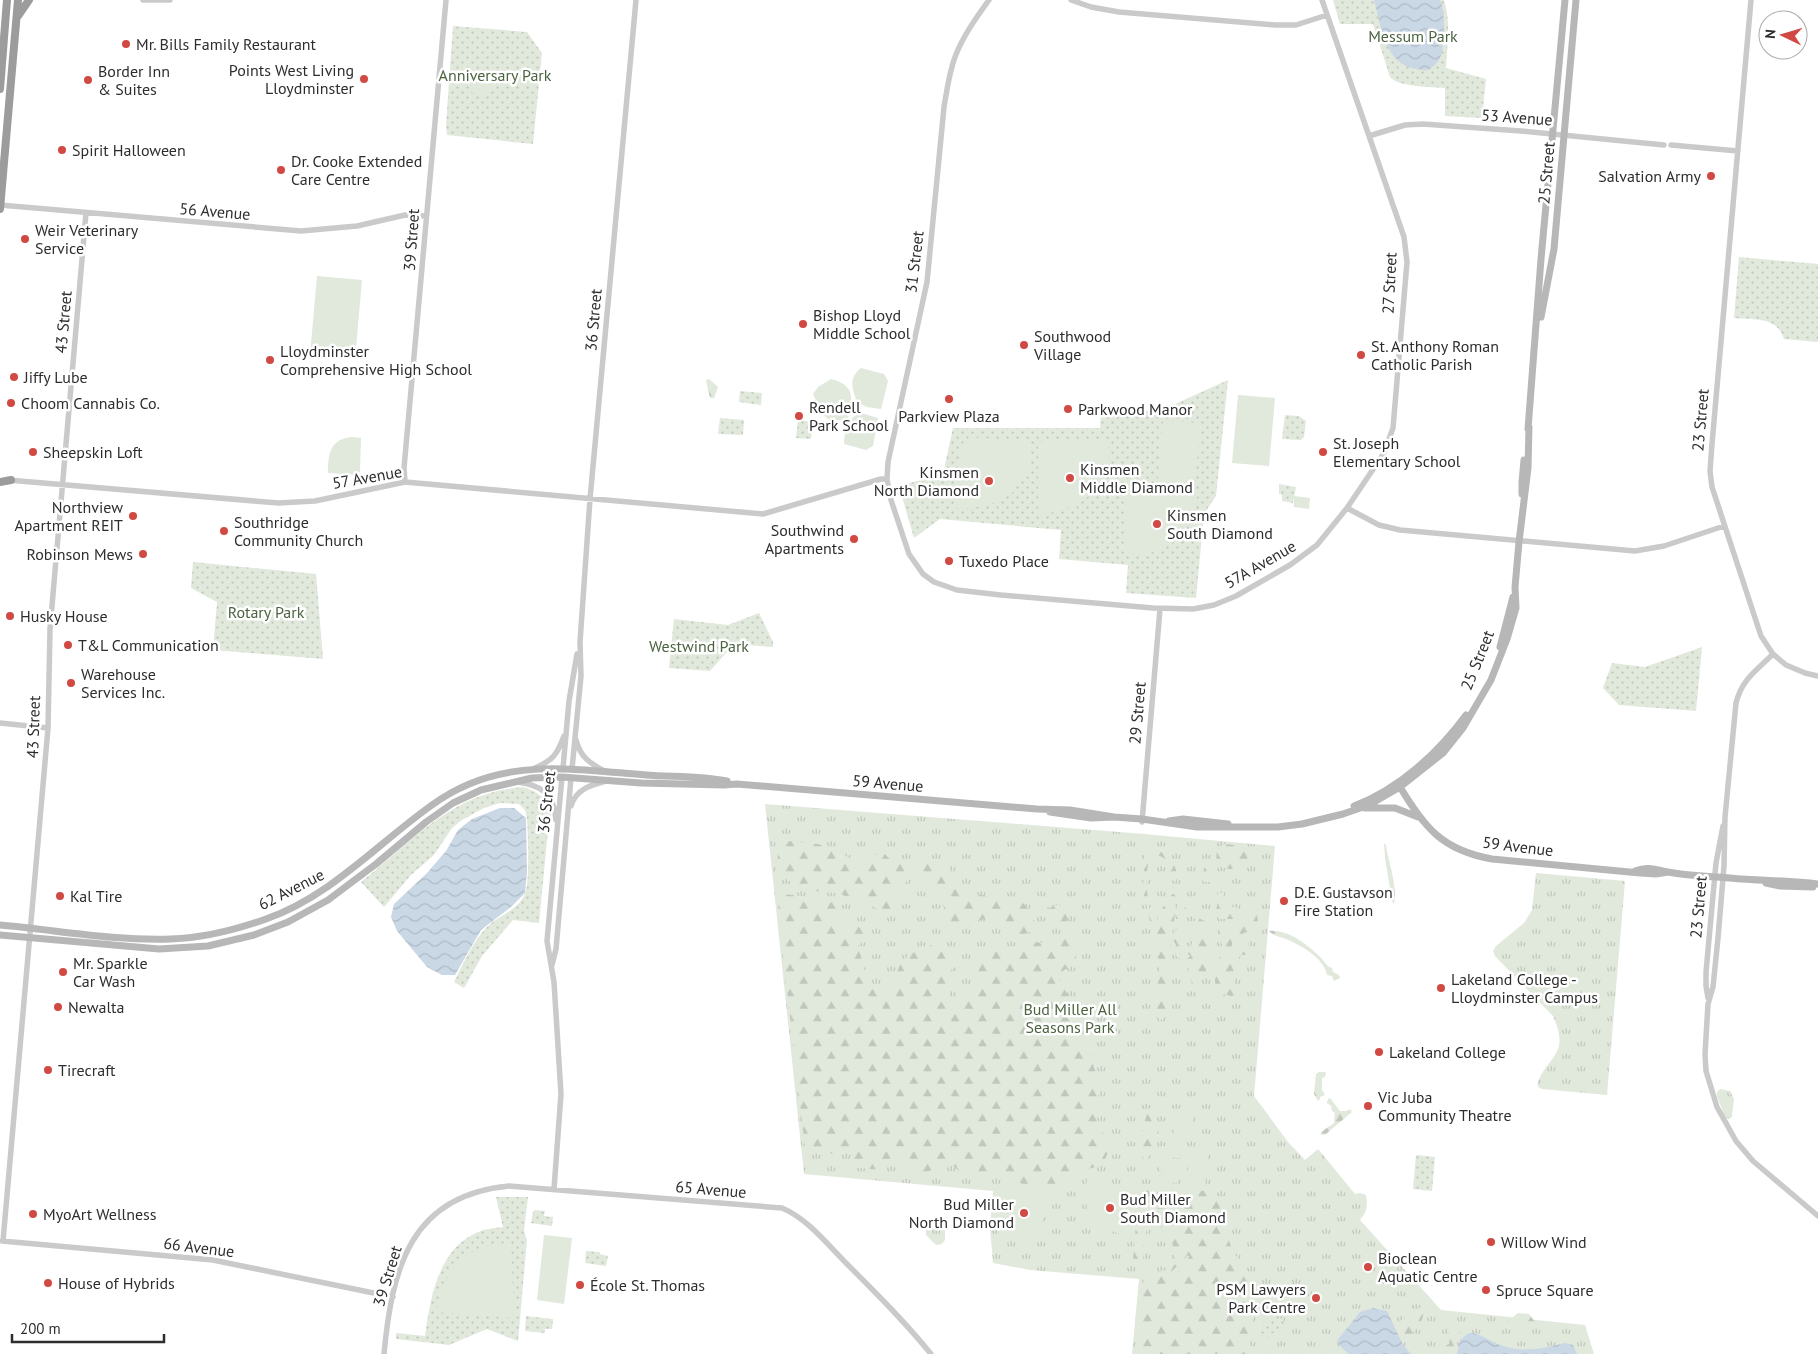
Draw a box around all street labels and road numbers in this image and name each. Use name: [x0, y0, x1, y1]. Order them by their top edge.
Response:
street label: 53 Avenue: [1481, 105, 1553, 129]
street label: 25 Street: [1533, 140, 1559, 205]
street label: 56 Avenue: [179, 198, 251, 224]
street label: 39 Street: [399, 208, 423, 272]
street label: 31 Street: [900, 229, 928, 294]
street label: 27 Street: [1377, 251, 1401, 314]
street label: 36 Street: [580, 287, 606, 352]
street label: 43 Street: [50, 289, 76, 354]
street label: 23 Street: [1687, 387, 1713, 452]
street label: 57 Avenue: [331, 461, 403, 493]
street label: 57A Avenue: [1221, 536, 1299, 592]
street label: 25 Street: [1456, 627, 1498, 693]
street label: 29 Street: [1124, 680, 1150, 745]
street label: 43 Street: [22, 695, 44, 759]
street label: 36 Street: [533, 769, 559, 834]
street label: 59 Avenue: [852, 770, 924, 796]
street label: 59 Avenue: [1481, 832, 1555, 860]
street label: 62 Avenue: [255, 864, 327, 914]
street label: 23 Street: [1685, 874, 1711, 939]
street label: 65 Avenue: [675, 1176, 747, 1202]
street label: 66 Avenue: [162, 1233, 236, 1261]
street label: 39 Street: [368, 1243, 406, 1309]

